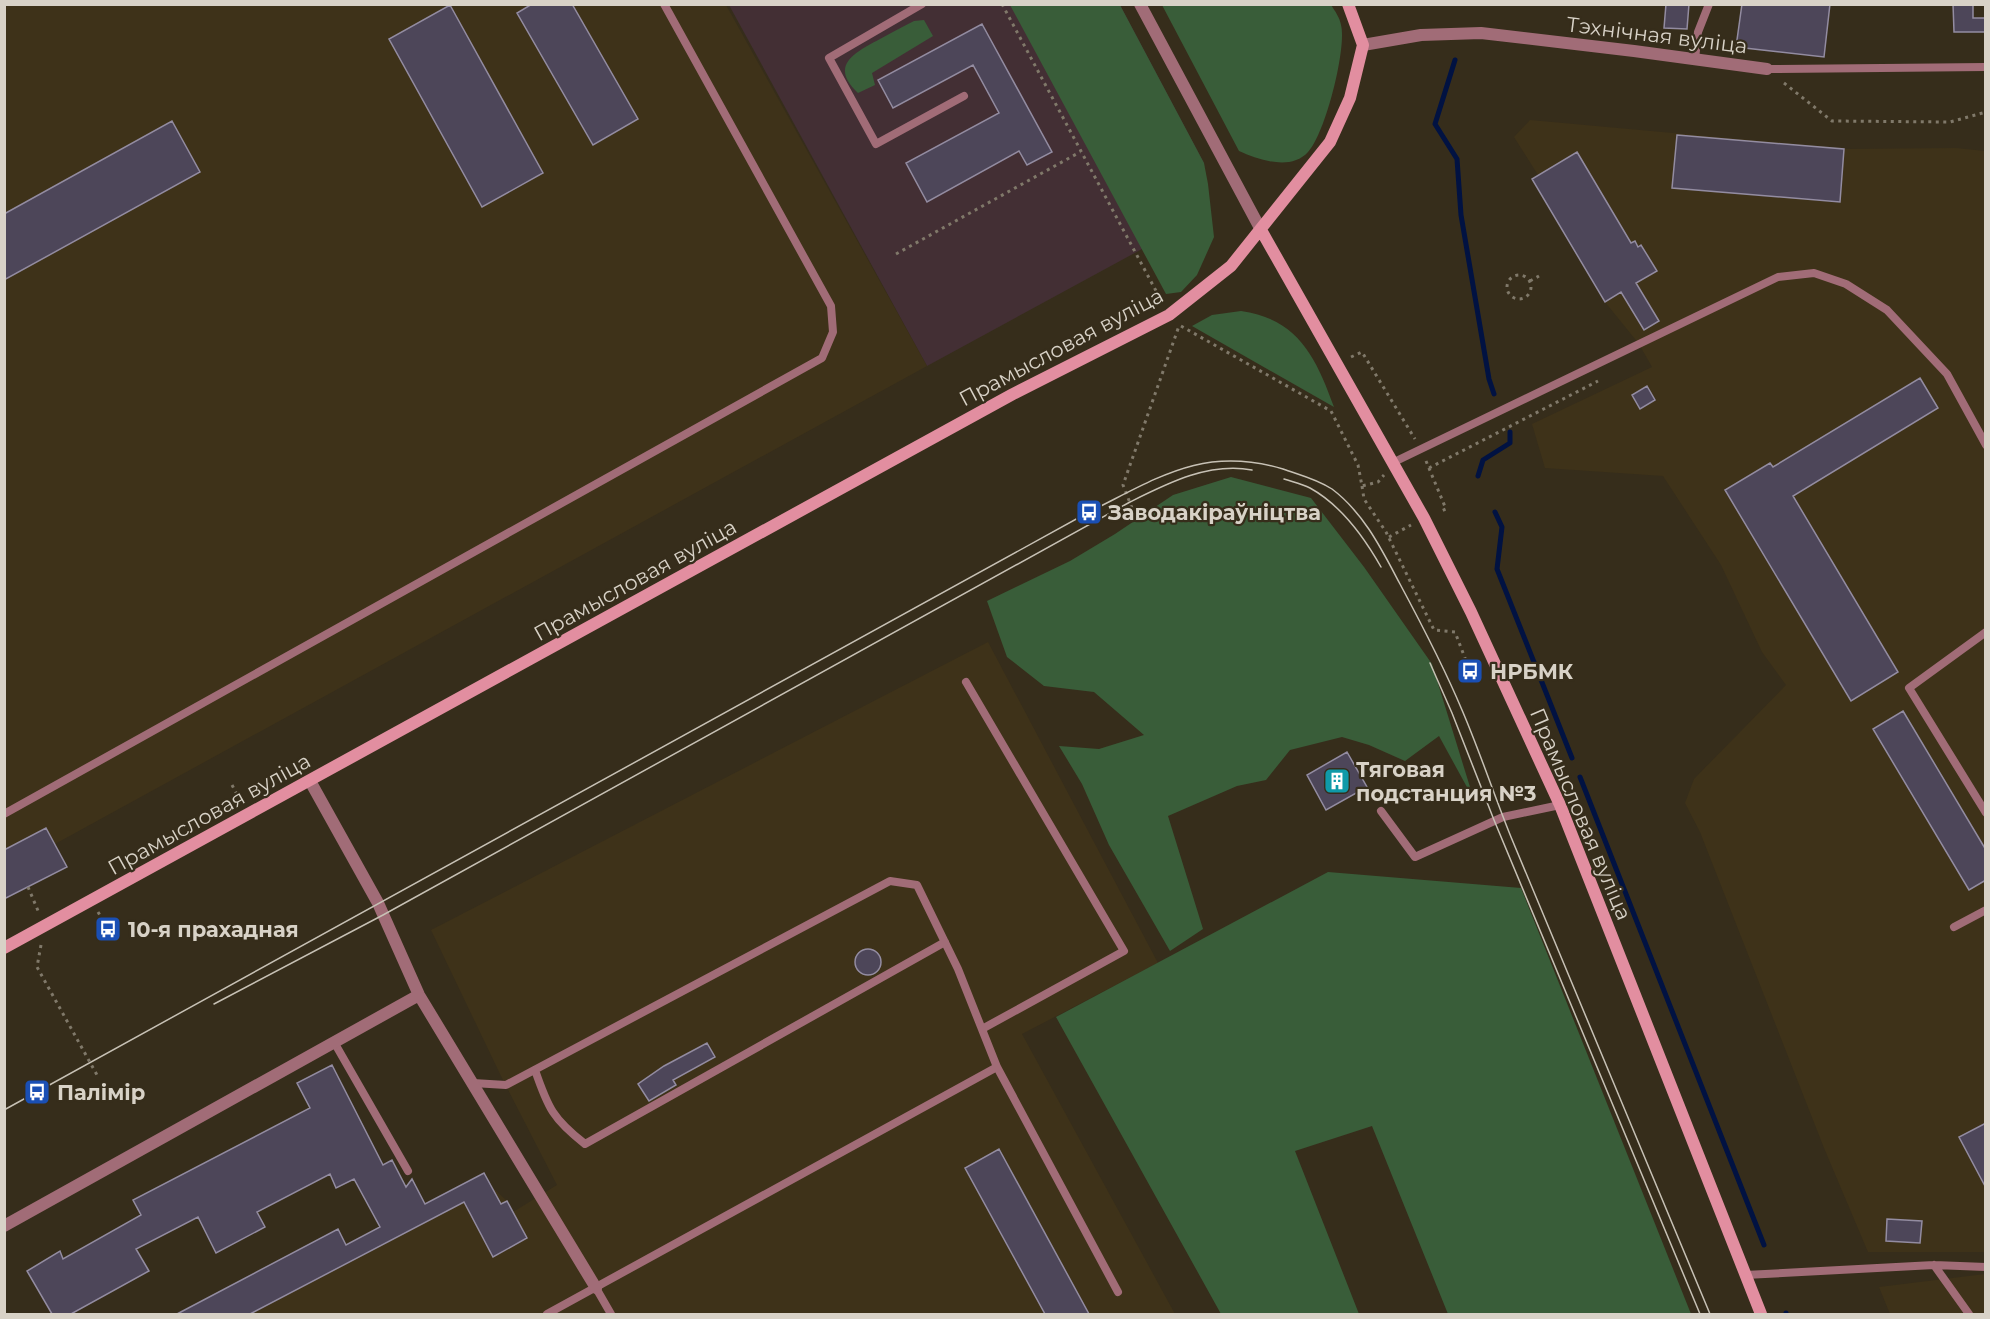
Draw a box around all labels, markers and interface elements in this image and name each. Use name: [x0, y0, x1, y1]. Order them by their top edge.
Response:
street label: Тэхнічная вуліца: [1565, 12, 1749, 58]
street label: Прамысловая вуліца: [955, 282, 1167, 412]
bus stop icon: Заводакіраўніцтва: [1074, 497, 1104, 527]
place label: Заводакіраўніцтва: [1107, 500, 1321, 525]
street label: Прамысловая вуліца: [529, 514, 741, 646]
bus stop icon: НРБМК: [1455, 656, 1485, 686]
place label: НРБМК: [1490, 659, 1574, 684]
street label: Прамысловая вуліца: [1525, 704, 1637, 924]
street label: Прамысловая вуліца: [103, 748, 315, 880]
place label: Тяговая подстанция №3: [1356, 757, 1536, 806]
building icon: Тяговая подстанция №3: [1322, 766, 1352, 796]
bus stop icon: 10-я прахадная: [93, 914, 123, 944]
place label: 10-я прахадная: [128, 917, 299, 942]
bus stop icon: Палімір: [22, 1077, 52, 1107]
place label: Палімір: [57, 1080, 145, 1105]

